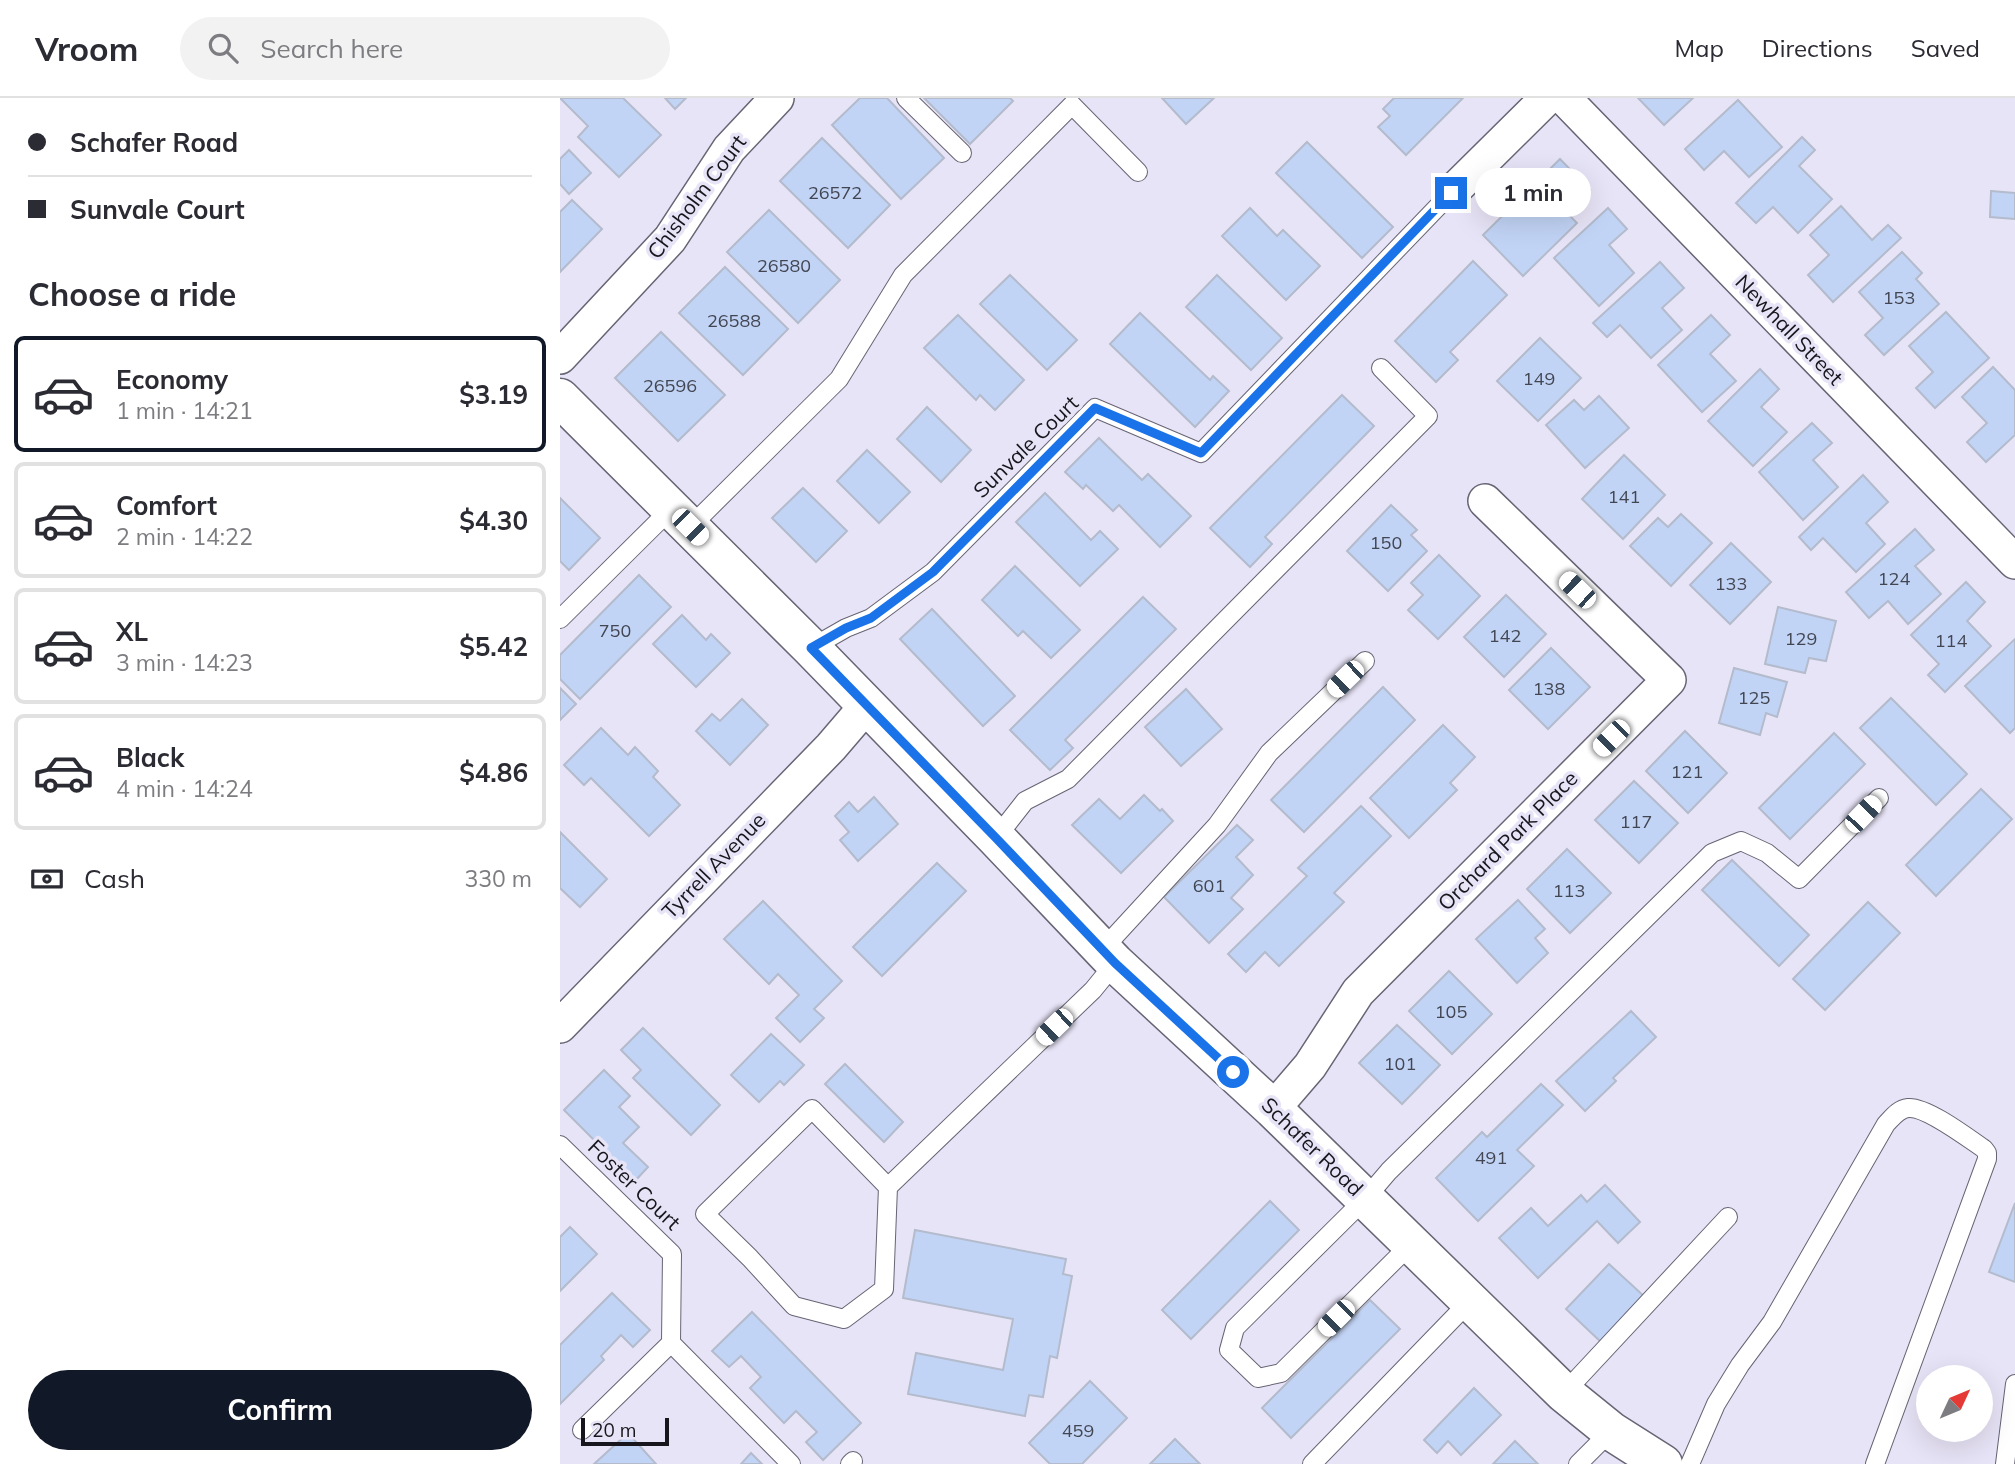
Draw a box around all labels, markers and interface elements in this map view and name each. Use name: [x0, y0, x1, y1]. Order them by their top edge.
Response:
search box: [180, 17, 670, 80]
text: Vroom: [35, 28, 138, 69]
icon: search: [204, 29, 242, 67]
text: Search here: [260, 32, 403, 65]
text: Map: [1674, 33, 1724, 63]
text: Directions: [1762, 33, 1873, 63]
text: Saved: [1911, 33, 1980, 63]
text: Schafer Road: [70, 126, 238, 159]
street label: Chisholm Court: [641, 129, 751, 264]
callout: 1 min: [1476, 168, 1591, 217]
route end: [1435, 177, 1467, 209]
text: 1 min: [1503, 178, 1563, 207]
house number: 26572: [808, 181, 862, 204]
text: Sunvale Court: [70, 193, 245, 226]
house number: 26580: [757, 254, 811, 277]
street label: Newhall Street: [1730, 269, 1849, 390]
text: Choose a ride: [28, 274, 236, 314]
house number: 153: [1883, 286, 1915, 309]
house number: 26588: [707, 309, 761, 332]
icon: car: [32, 363, 95, 426]
text: Economy: [116, 363, 228, 396]
house number: 149: [1523, 367, 1555, 390]
house number: 26596: [643, 374, 697, 397]
text: $3.19: [459, 378, 528, 411]
street label: Sunvale Court: [967, 390, 1083, 503]
text: 1 min · 14:21: [116, 396, 253, 425]
house number: 141: [1608, 485, 1640, 508]
icon: car: [32, 489, 95, 552]
text: Comfort: [116, 489, 217, 522]
text: $4.30: [459, 504, 528, 537]
car: [668, 505, 713, 549]
text: 2 min · 14:22: [116, 522, 253, 551]
house number: 150: [1370, 531, 1402, 554]
house number: 124: [1878, 567, 1910, 590]
car: [1555, 568, 1600, 612]
house number: 133: [1715, 572, 1747, 595]
icon: car: [32, 615, 95, 678]
text: XL: [116, 615, 148, 648]
house number: 750: [599, 619, 631, 642]
house number: 142: [1489, 624, 1521, 647]
house number: 129: [1785, 627, 1817, 650]
house number: 114: [1935, 629, 1967, 652]
text: $5.42: [459, 630, 528, 663]
text: 3 min · 14:23: [116, 648, 253, 677]
car: [1323, 657, 1368, 701]
house number: 138: [1533, 677, 1565, 700]
house number: 125: [1738, 686, 1770, 709]
car: [1589, 716, 1634, 760]
icon: car: [32, 741, 95, 804]
text: Black: [116, 741, 184, 774]
text: $4.86: [459, 756, 528, 789]
house number: 121: [1671, 760, 1703, 783]
street label: Orchard Park Place: [1432, 765, 1583, 916]
text: 4 min · 14:24: [116, 774, 253, 803]
car: [1841, 792, 1886, 836]
street label: Tyrrell Avenue: [656, 807, 770, 924]
house number: 117: [1620, 810, 1652, 833]
icon: cash: [28, 860, 66, 898]
text: Cash: [84, 862, 145, 895]
text: 330 m: [464, 864, 532, 893]
house number: 601: [1193, 874, 1225, 897]
house number: 113: [1553, 879, 1585, 902]
house number: 105: [1435, 1000, 1467, 1023]
car: [1032, 1005, 1077, 1049]
house number: 101: [1384, 1052, 1416, 1075]
route start: [1217, 1056, 1249, 1088]
street label: Schafer Road: [1256, 1091, 1369, 1201]
street label: Foster Court: [583, 1134, 686, 1235]
house number: 491: [1475, 1146, 1507, 1169]
car: [1314, 1296, 1359, 1340]
north arrow: [1916, 1365, 1993, 1442]
map controls: [1916, 1365, 1993, 1442]
button: Confirm: [28, 1370, 532, 1450]
scale bar: [581, 1415, 668, 1447]
text: 20 m: [592, 1418, 636, 1442]
house number: 459: [1062, 1419, 1094, 1442]

